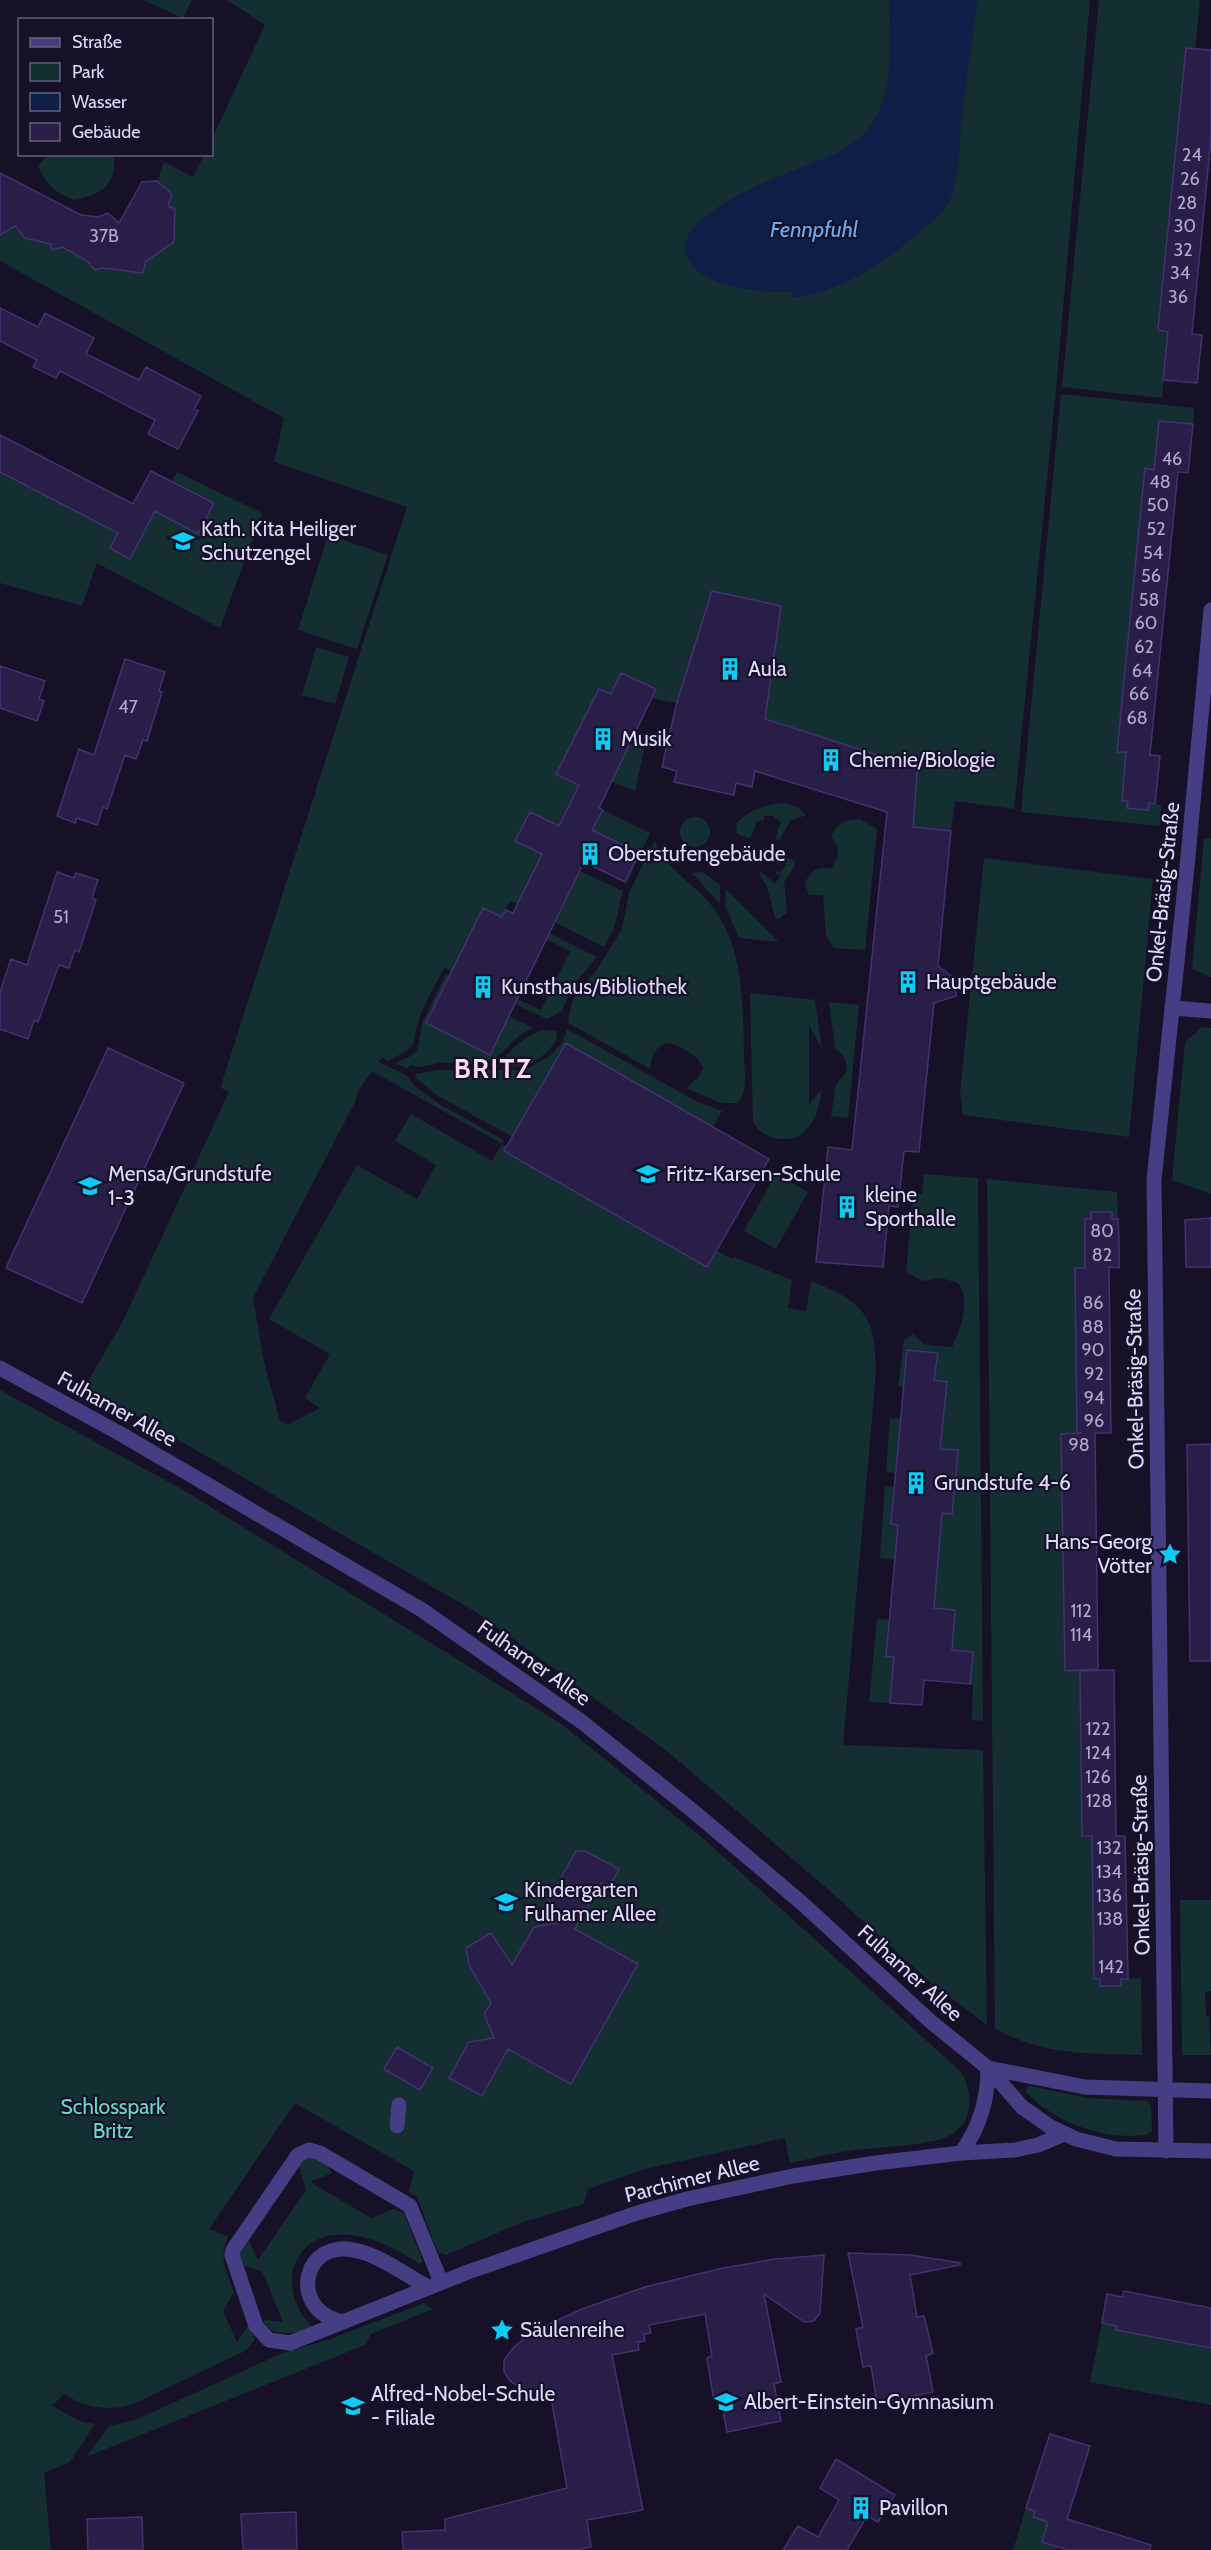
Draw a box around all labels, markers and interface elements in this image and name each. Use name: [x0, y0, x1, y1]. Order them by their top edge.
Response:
legend: [18, 18, 213, 156]
text: Straße: [72, 31, 122, 53]
text: Park: [72, 61, 105, 83]
text: Wasser: [72, 91, 127, 113]
text: Gebäude: [72, 121, 141, 143]
house number: 24: [1182, 144, 1202, 166]
house number: 26: [1180, 168, 1200, 190]
house number: 28: [1177, 192, 1197, 214]
house number: 30: [1174, 215, 1196, 237]
water label: Fennpfuhl: [770, 216, 859, 243]
house number: 37B: [89, 225, 119, 247]
house number: 32: [1173, 239, 1193, 261]
house number: 34: [1170, 262, 1190, 284]
house number: 36: [1168, 286, 1188, 308]
house number: 46: [1162, 448, 1182, 470]
house number: 48: [1149, 471, 1171, 493]
house number: 50: [1147, 494, 1169, 516]
place label: Kath. Kita Heiliger Schutzengel: [201, 516, 356, 565]
house number: 52: [1146, 518, 1166, 540]
school or university icon: Kath. Kita Heiliger Schutzengel: [170, 528, 196, 554]
house number: 54: [1143, 542, 1163, 564]
house number: 56: [1141, 565, 1161, 587]
house number: 58: [1139, 589, 1159, 611]
house number: 60: [1135, 612, 1157, 634]
house number: 62: [1134, 636, 1154, 658]
building icon: Aula: [717, 656, 743, 682]
place label: Aula: [748, 656, 787, 681]
house number: 64: [1132, 660, 1152, 682]
house number: 66: [1129, 683, 1149, 705]
house number: 47: [118, 696, 138, 718]
house number: 68: [1126, 707, 1148, 729]
building icon: Musik: [590, 726, 616, 752]
place label: Musik: [621, 726, 672, 751]
building icon: Chemie/Biologie: [818, 747, 844, 773]
place label: Chemie/Biologie: [849, 747, 996, 772]
street label: Onkel-Bräsig-Straße: [1141, 800, 1184, 983]
building icon: Oberstufengebäude: [577, 841, 603, 867]
place label: Oberstufengebäude: [608, 841, 786, 866]
house number: 51: [53, 906, 69, 928]
building icon: Hauptgebäude: [895, 969, 921, 995]
place label: Hauptgebäude: [926, 969, 1057, 994]
building icon: Kunsthaus/Bibliothek: [470, 974, 496, 1000]
place label: Kunsthaus/Bibliothek: [501, 974, 687, 999]
district label: BRITZ: [454, 1052, 532, 1085]
place label: Mensa/Grundstufe 1-3: [108, 1161, 272, 1210]
school or university icon: Fritz-Karsen-Schule: [635, 1161, 661, 1187]
place label: Fritz-Karsen-Schule: [666, 1161, 841, 1186]
school or university icon: Mensa/Grundstufe 1-3: [77, 1173, 103, 1199]
place label: kleine Sporthalle: [865, 1182, 956, 1231]
building icon: kleine Sporthalle: [834, 1194, 860, 1220]
house number: 80: [1090, 1220, 1114, 1242]
house number: 82: [1092, 1244, 1112, 1266]
street label: Onkel-Bräsig-Straße: [1120, 1288, 1149, 1470]
house number: 86: [1082, 1292, 1104, 1314]
house number: 88: [1082, 1316, 1104, 1338]
house number: 90: [1082, 1339, 1104, 1361]
house number: 92: [1084, 1363, 1104, 1385]
street label: Fulhamer Allee: [53, 1366, 181, 1452]
house number: 94: [1084, 1387, 1104, 1409]
house number: 96: [1084, 1410, 1104, 1432]
house number: 98: [1068, 1434, 1090, 1456]
building icon: Grundstufe 4-6: [903, 1470, 929, 1496]
place label: Grundstufe 4-6: [934, 1470, 1071, 1495]
place label: Hans-Georg Vötter: [1045, 1529, 1153, 1578]
place icon: Hans-Georg Vötter: [1157, 1541, 1183, 1567]
house number: 112: [1070, 1600, 1092, 1622]
street label: Fulhamer Allee: [473, 1614, 596, 1711]
house number: 114: [1070, 1624, 1092, 1646]
house number: 122: [1086, 1718, 1110, 1740]
house number: 124: [1085, 1742, 1111, 1764]
house number: 126: [1085, 1766, 1111, 1788]
street label: Onkel-Bräsig-Straße: [1126, 1774, 1155, 1956]
house number: 128: [1086, 1790, 1112, 1812]
house number: 132: [1096, 1837, 1122, 1859]
house number: 134: [1096, 1861, 1122, 1883]
place label: Kindergarten Fulhamer Allee: [524, 1877, 656, 1926]
house number: 136: [1096, 1885, 1122, 1907]
school or university icon: Kindergarten Fulhamer Allee: [493, 1889, 519, 1915]
house number: 138: [1097, 1908, 1123, 1930]
street label: Fulhamer Allee: [853, 1919, 968, 2026]
house number: 142: [1098, 1956, 1124, 1978]
park label: Schlosspark Britz: [61, 2094, 166, 2143]
street label: Parchimer Allee: [622, 2150, 762, 2207]
place icon: Säulenreihe: [489, 2317, 515, 2343]
place label: Säulenreihe: [520, 2317, 625, 2342]
place label: Alfred-Nobel-Schule - Filiale: [371, 2381, 555, 2430]
school or university icon: Albert-Einstein-Gymnasium: [713, 2389, 739, 2415]
place label: Albert-Einstein-Gymnasium: [744, 2389, 994, 2414]
school or university icon: Alfred-Nobel-Schule - Filiale: [340, 2393, 366, 2419]
building icon: Pavillon: [848, 2495, 874, 2521]
place label: Pavillon: [879, 2495, 948, 2520]

